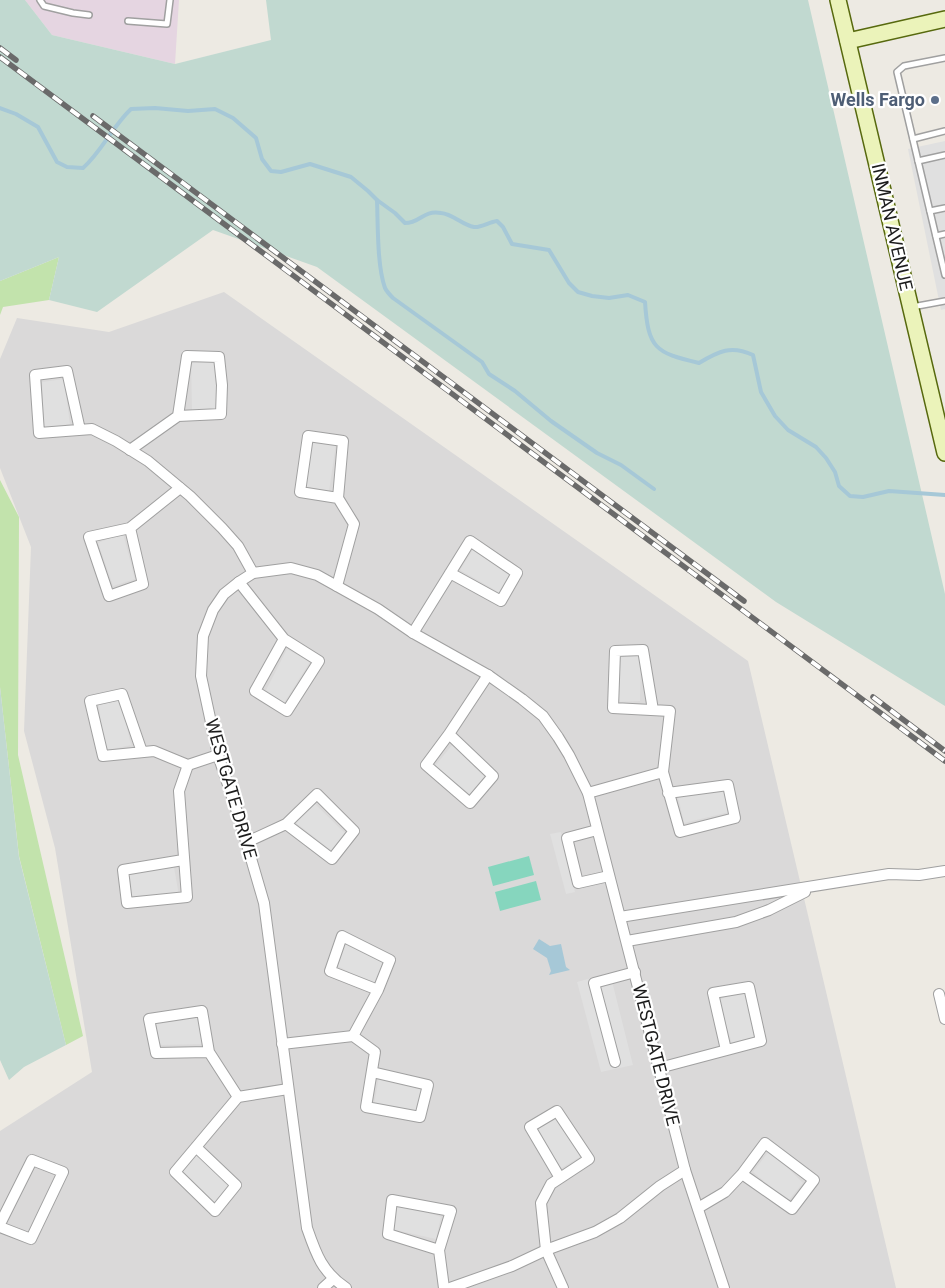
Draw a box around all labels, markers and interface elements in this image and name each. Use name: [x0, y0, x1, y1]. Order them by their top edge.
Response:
place label: Wells Fargo: [830, 89, 925, 110]
marker: Wells Fargo: [929, 94, 941, 106]
street label: INMAN AVENUE: [868, 161, 917, 293]
street label: WESTGATE DRIVE: [201, 716, 262, 862]
street label: WESTGATE DRIVE: [629, 982, 684, 1128]

